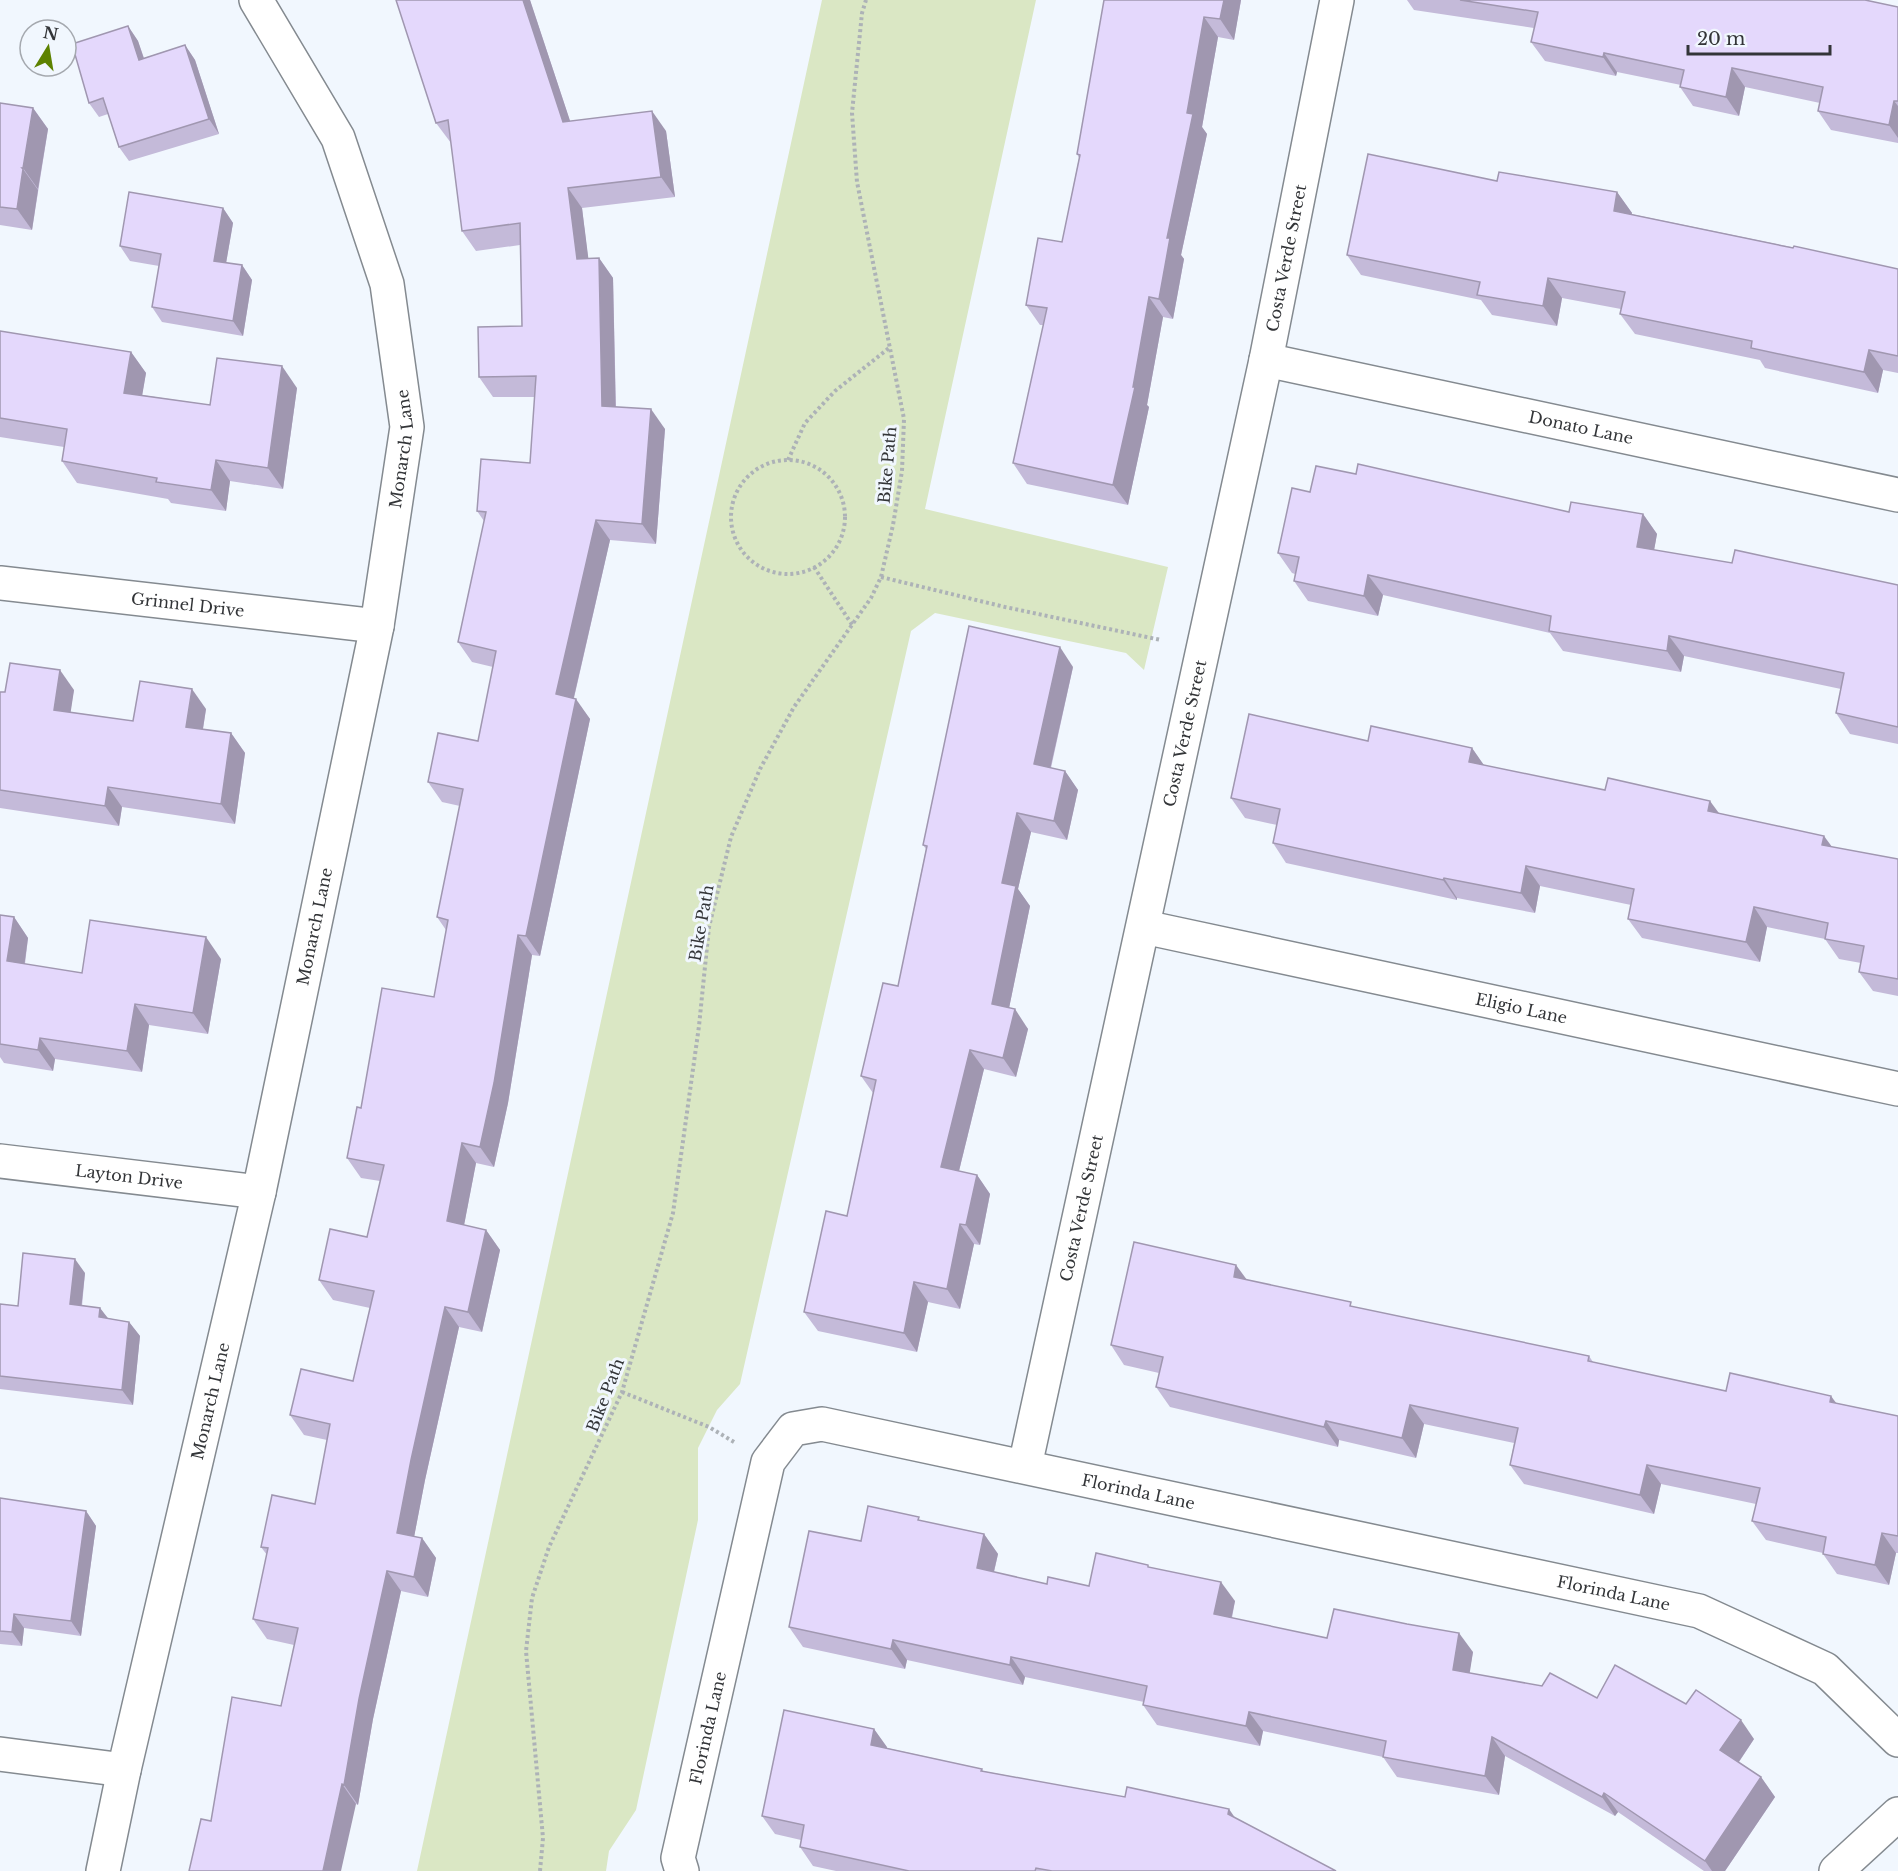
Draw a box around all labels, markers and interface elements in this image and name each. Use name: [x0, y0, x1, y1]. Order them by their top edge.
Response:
north arrow: [18, 18, 78, 78]
scale bar: [1688, 18, 1830, 56]
text: N: [42, 22, 60, 45]
text: 20 m: [1697, 28, 1745, 50]
street label: Costa Verde Street: [1262, 182, 1310, 333]
street label: Monarch Lane: [385, 388, 417, 510]
street label: Donato Lane: [1527, 406, 1635, 448]
street label: Bike Path: [874, 426, 900, 504]
street label: Grinnel Drive: [130, 588, 245, 621]
street label: Costa Verde Street: [1159, 658, 1210, 809]
street label: Monarch Lane: [292, 866, 336, 987]
street label: Bike Path: [684, 883, 718, 963]
street label: Eligio Lane: [1474, 989, 1569, 1028]
street label: Costa Verde Street: [1055, 1133, 1107, 1283]
street label: Layton Drive: [74, 1160, 184, 1193]
street label: Monarch Lane: [187, 1341, 234, 1462]
street label: Bike Path: [582, 1355, 628, 1435]
street label: Florinda Lane: [1080, 1470, 1197, 1513]
street label: Florinda Lane: [1555, 1571, 1672, 1615]
street label: Florinda Lane: [685, 1669, 730, 1786]

